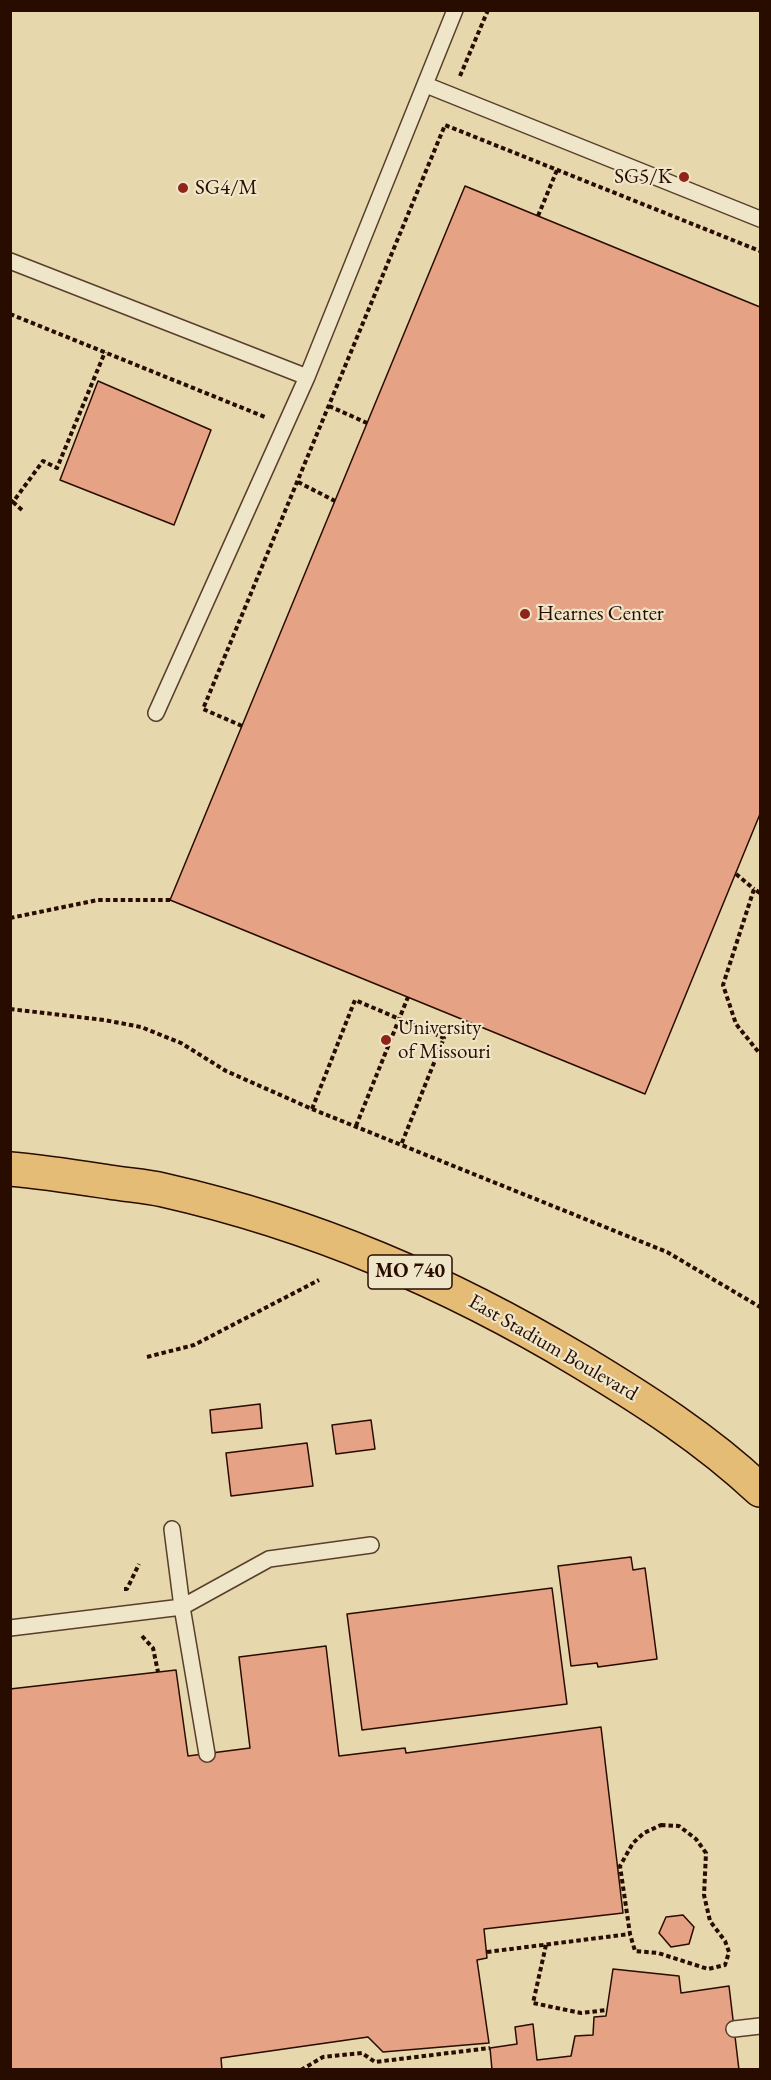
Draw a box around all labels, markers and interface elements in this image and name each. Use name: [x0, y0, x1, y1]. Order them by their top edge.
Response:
place label: SG5/K: [614, 164, 672, 190]
marker: SG5/K: [677, 170, 691, 184]
place label: SG4/M: [195, 175, 257, 201]
marker: SG4/M: [176, 181, 190, 195]
place label: Hearnes Center: [537, 601, 664, 627]
marker: Hearnes Center: [518, 607, 532, 621]
place label: University of Missouri: [398, 1015, 491, 1065]
marker: University of Missouri: [379, 1033, 393, 1047]
road number: MO 740: [368, 1255, 452, 1289]
street label: East Stadium Boulevard: [464, 1289, 642, 1407]

